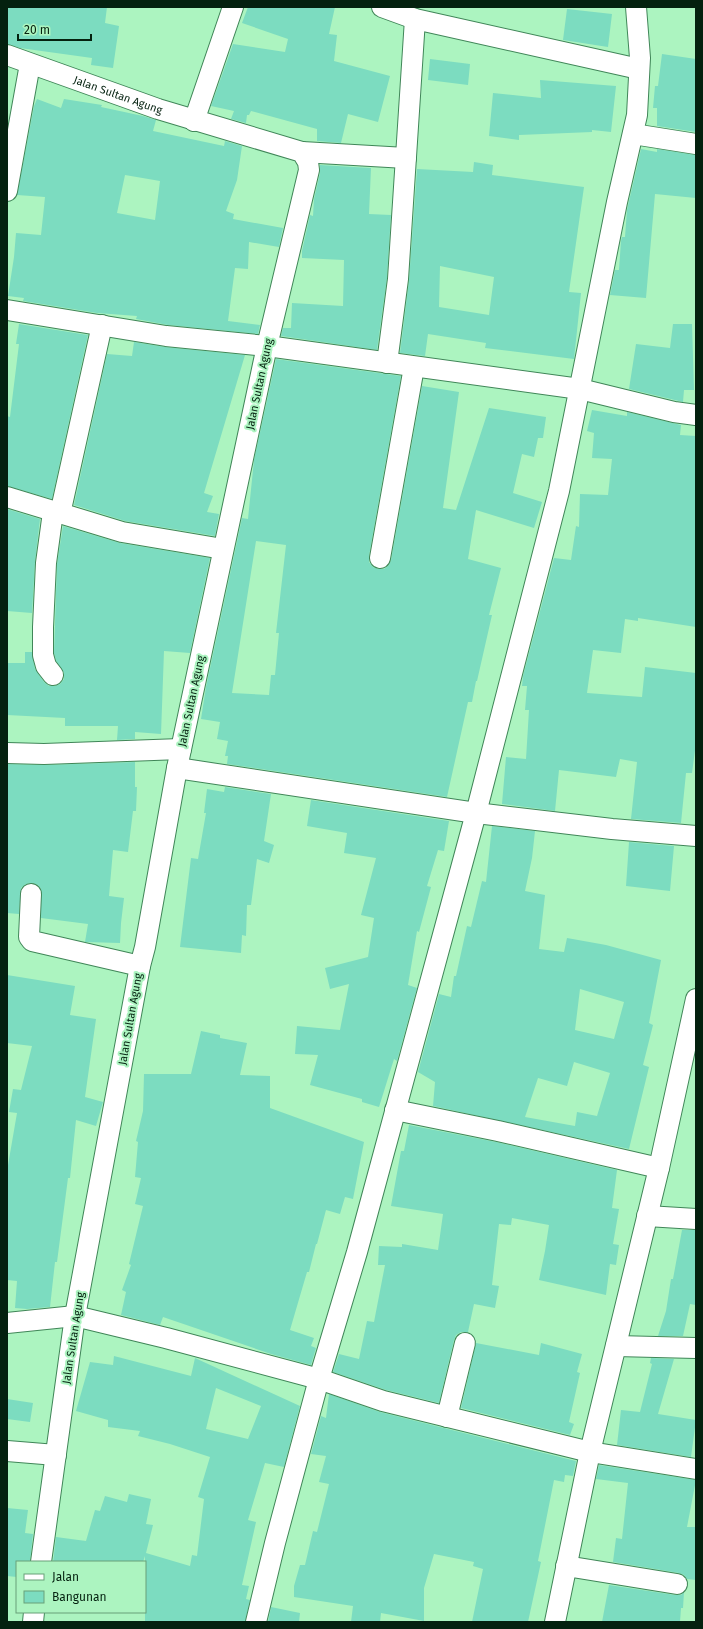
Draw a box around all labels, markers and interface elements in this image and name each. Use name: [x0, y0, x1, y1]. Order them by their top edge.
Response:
scale bar: [18, 16, 91, 42]
text: 20 m: [24, 23, 50, 37]
street label: Jalan Sultan Agung: [72, 73, 164, 117]
street label: Jalan Sultan Agung: [243, 337, 276, 431]
street label: Jalan Sultan Agung: [175, 654, 208, 748]
street label: Jalan Sultan Agung: [116, 972, 145, 1066]
street label: Jalan Sultan Agung: [60, 1291, 87, 1385]
legend: [16, 1561, 146, 1613]
text: Jalan: [52, 1570, 79, 1584]
text: Bangunan: [52, 1590, 107, 1604]

